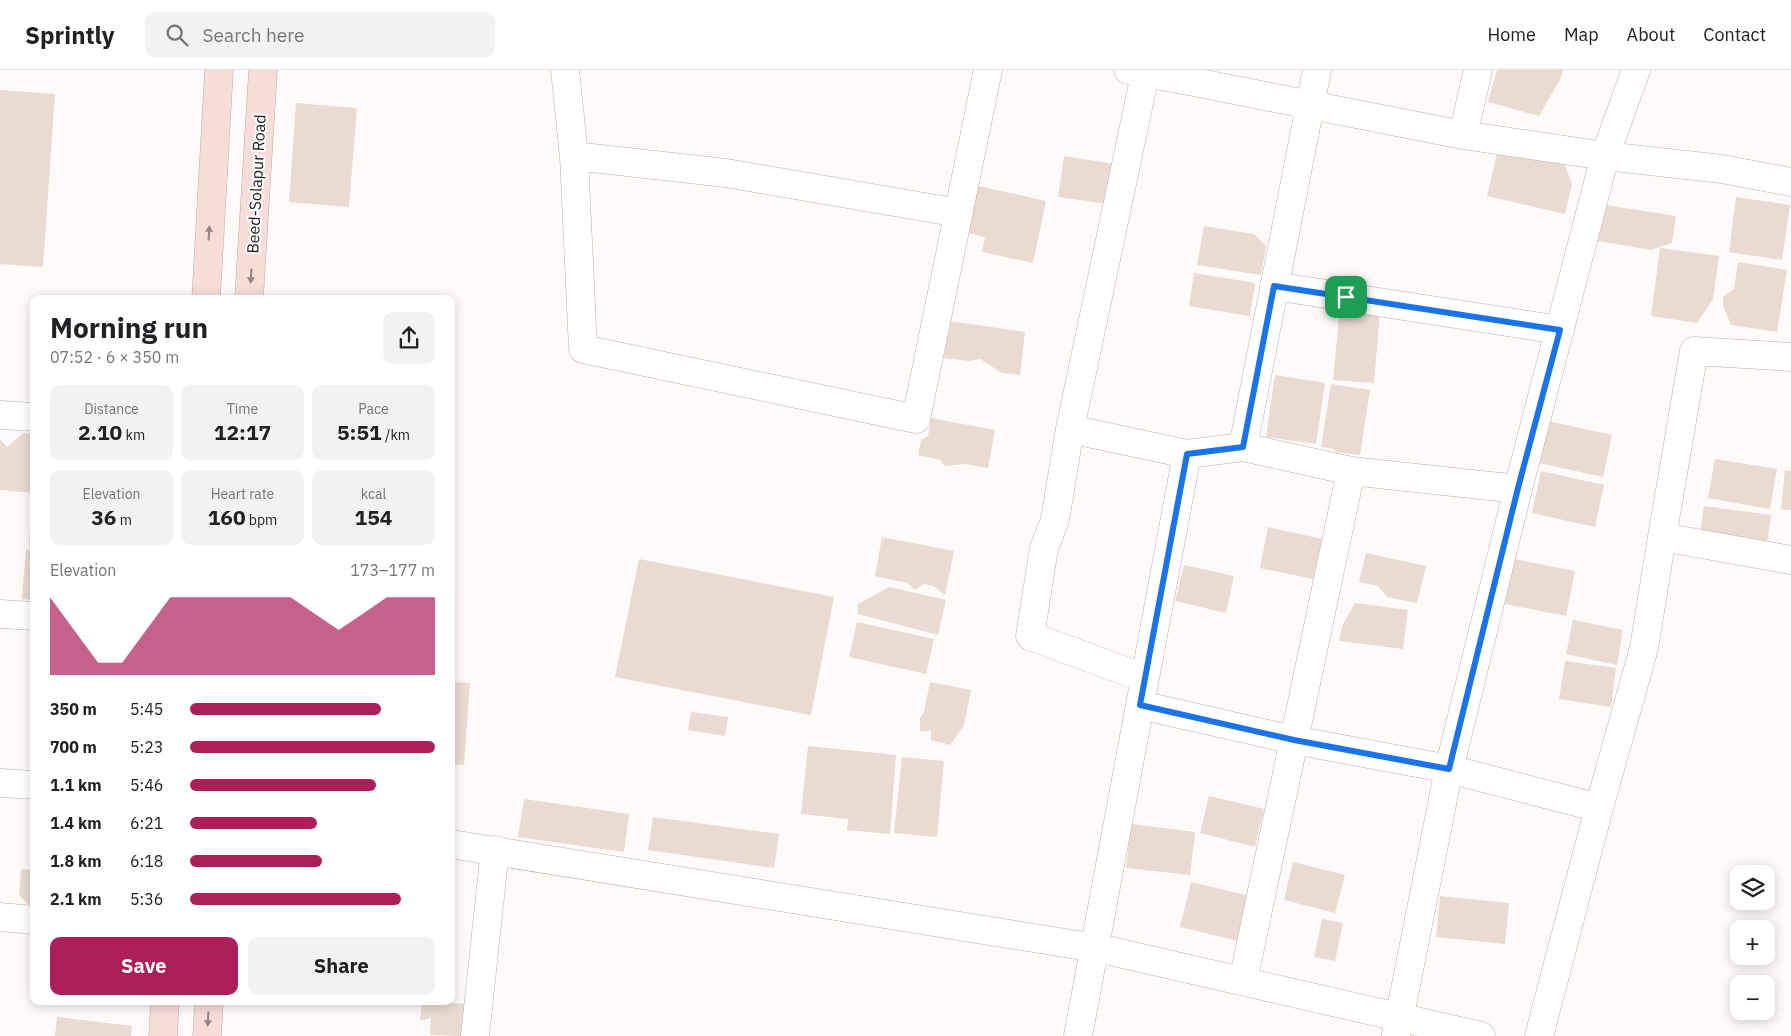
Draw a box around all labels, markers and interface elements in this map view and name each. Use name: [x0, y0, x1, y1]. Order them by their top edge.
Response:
search box: [145, 12, 495, 57]
text: Sprintly: [25, 19, 115, 51]
icon: search: [163, 21, 191, 49]
text: Search here: [203, 23, 304, 47]
text: Home: [1488, 23, 1536, 46]
text: Map: [1564, 23, 1599, 46]
text: About: [1627, 23, 1675, 46]
text: Contact: [1703, 23, 1766, 46]
street label: Beed-Solapur Road: [242, 114, 270, 254]
one-way arrow: [206, 224, 214, 240]
one-way arrow: [246, 268, 254, 284]
pin: [1325, 276, 1367, 318]
icon: arrive: [1332, 283, 1360, 311]
text: Morning run: [50, 309, 208, 346]
button: share: [383, 312, 435, 364]
text: 07:52 · 6 × 350 m: [50, 347, 179, 367]
text: Distance: [84, 400, 139, 418]
text: Time: [227, 400, 258, 418]
text: Pace: [358, 400, 389, 418]
text: 2.10: [78, 418, 122, 446]
text: 12:17: [214, 418, 271, 446]
text: 5:51: [337, 418, 382, 446]
text: km: [122, 426, 145, 444]
text: /km: [382, 426, 410, 444]
text: Elevation: [83, 485, 141, 503]
text: Heart rate: [211, 485, 274, 503]
text: kcal: [361, 485, 386, 503]
text: 36: [91, 503, 116, 531]
text: 160: [208, 503, 246, 531]
text: 154: [355, 503, 392, 531]
text: m: [116, 511, 132, 529]
text: bpm: [246, 511, 277, 529]
text: Elevation: [50, 560, 116, 580]
text: 173–177 m: [350, 560, 435, 580]
text: 350 m: [50, 699, 97, 719]
text: 5:45: [130, 699, 163, 719]
text: 700 m: [50, 737, 97, 757]
text: 5:23: [130, 737, 163, 757]
text: 1.1 km: [50, 775, 101, 795]
text: 5:46: [130, 775, 163, 795]
text: 1.4 km: [50, 813, 101, 833]
text: 6:21: [130, 813, 163, 833]
text: 1.8 km: [50, 851, 101, 871]
text: 6:18: [130, 851, 163, 871]
map controls: [1730, 865, 1775, 1020]
button: layers: [1730, 865, 1775, 910]
text: 2.1 km: [50, 889, 101, 909]
text: 5:36: [130, 889, 163, 909]
button: +: [1730, 920, 1775, 965]
button: Save: [50, 937, 238, 995]
button: Share: [248, 937, 435, 995]
button: −: [1730, 975, 1775, 1020]
one-way arrow: [203, 1011, 211, 1027]

